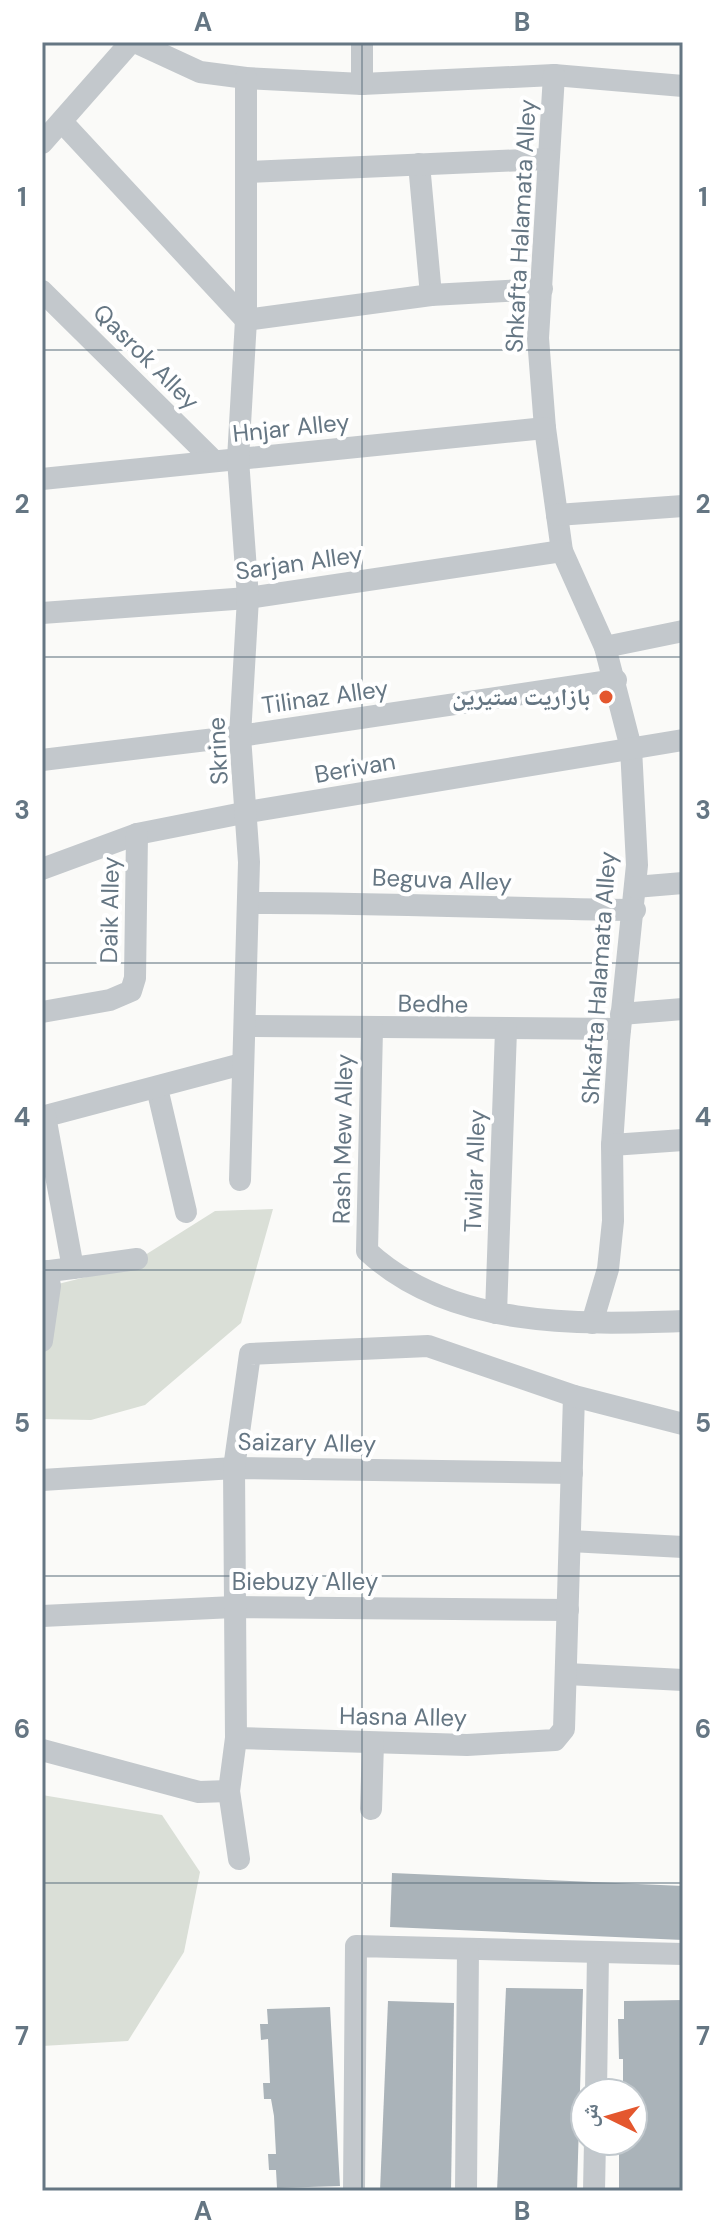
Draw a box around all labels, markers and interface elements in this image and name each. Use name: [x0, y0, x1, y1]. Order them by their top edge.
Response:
text: A: [194, 5, 212, 39]
text: B: [514, 5, 530, 39]
street label: Shkafta Halamata Alley: [498, 98, 543, 353]
text: 1: [17, 180, 27, 214]
text: 1: [698, 180, 708, 214]
street label: Qasrok Alley: [87, 297, 206, 416]
street label: Hnjar Alley: [231, 406, 351, 449]
text: 2: [14, 487, 30, 521]
text: 2: [695, 487, 711, 521]
street label: Sarjan Alley: [233, 538, 364, 587]
street label: Tilinaz Alley: [260, 672, 390, 721]
place label: بازاريت ستيرين: [452, 681, 590, 712]
marker: بازاريت ستيرين: [597, 688, 615, 706]
street label: Skrine: [200, 716, 235, 786]
street label: Berivan: [312, 745, 398, 790]
text: 3: [14, 793, 30, 827]
text: 3: [695, 793, 711, 827]
street label: Shkafta Halamata Alley: [574, 850, 623, 1106]
street label: Daik Alley: [93, 856, 126, 964]
street label: Beguva Alley: [372, 862, 512, 897]
street label: Bedhe: [397, 987, 469, 1020]
street label: Rash Mew Alley: [326, 1054, 359, 1224]
text: 4: [14, 1100, 30, 1134]
text: 4: [695, 1100, 711, 1134]
street label: Twilar Alley: [457, 1109, 492, 1233]
text: 5: [14, 1406, 30, 1440]
text: 5: [695, 1406, 711, 1440]
street label: Saizary Alley: [237, 1426, 377, 1459]
street label: Biebuzy Alley: [232, 1566, 378, 1597]
street label: Hasna Alley: [339, 1700, 467, 1733]
text: 6: [14, 1712, 30, 1746]
text: 6: [695, 1712, 711, 1746]
text: 7: [15, 2019, 29, 2053]
text: 7: [696, 2019, 710, 2053]
north arrow: [569, 2077, 649, 2157]
text: ش: [574, 2102, 605, 2128]
text: A: [194, 2194, 212, 2228]
text: B: [514, 2194, 530, 2228]

